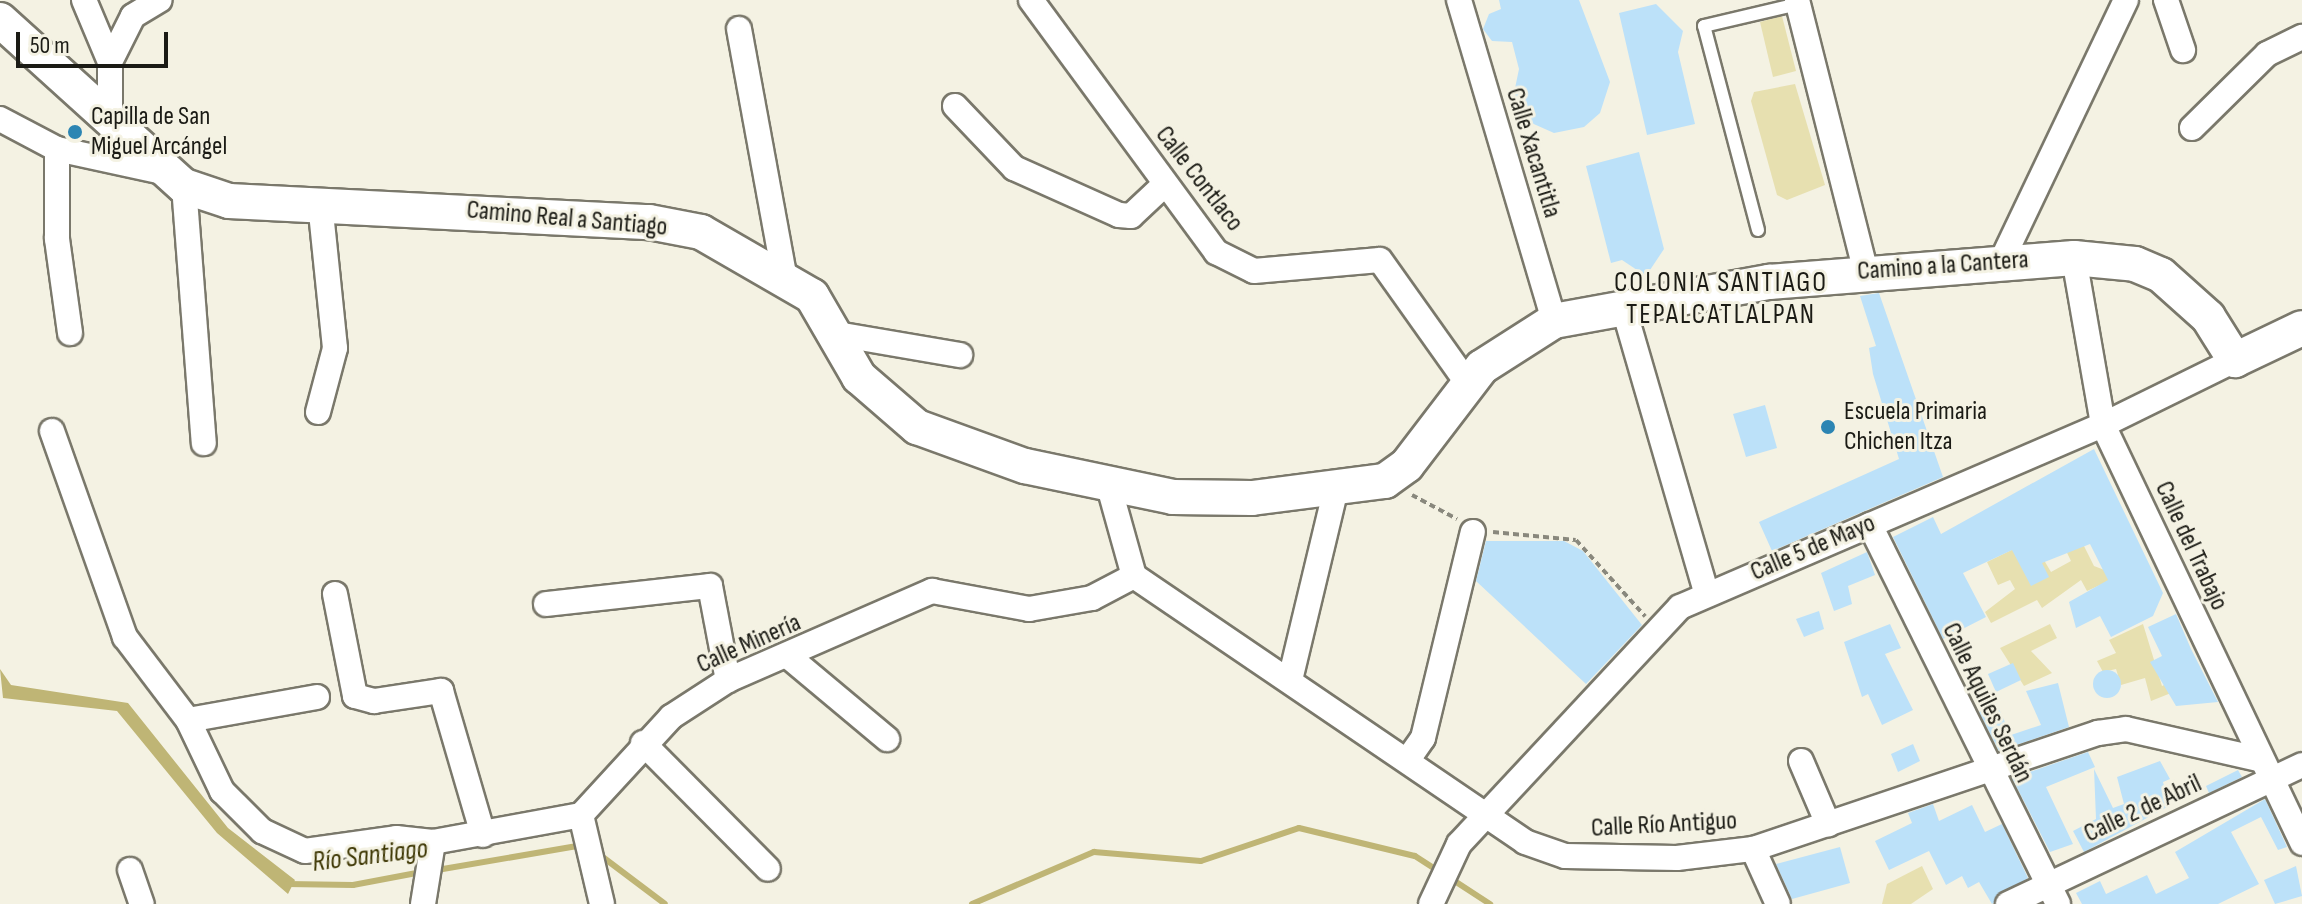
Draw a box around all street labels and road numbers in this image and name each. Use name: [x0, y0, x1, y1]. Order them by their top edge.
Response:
street label: Calle Xacantitla: [1498, 84, 1568, 222]
street label: Calle Contlaco: [1148, 120, 1250, 238]
street label: Camino Real a Santiago: [465, 195, 669, 243]
street label: Camino a la Cantera: [1856, 244, 2030, 288]
street label: Calle del Trabajo: [2148, 477, 2234, 615]
street label: Calle 5 de Mayo: [1746, 508, 1880, 588]
street label: Calle Minería: [692, 607, 806, 681]
street label: Calle Aquiles Serdán: [1935, 618, 2039, 788]
street label: Calle 2 de Abril: [2079, 768, 2207, 850]
street label: Calle Río Antiguo: [1590, 806, 1738, 844]

